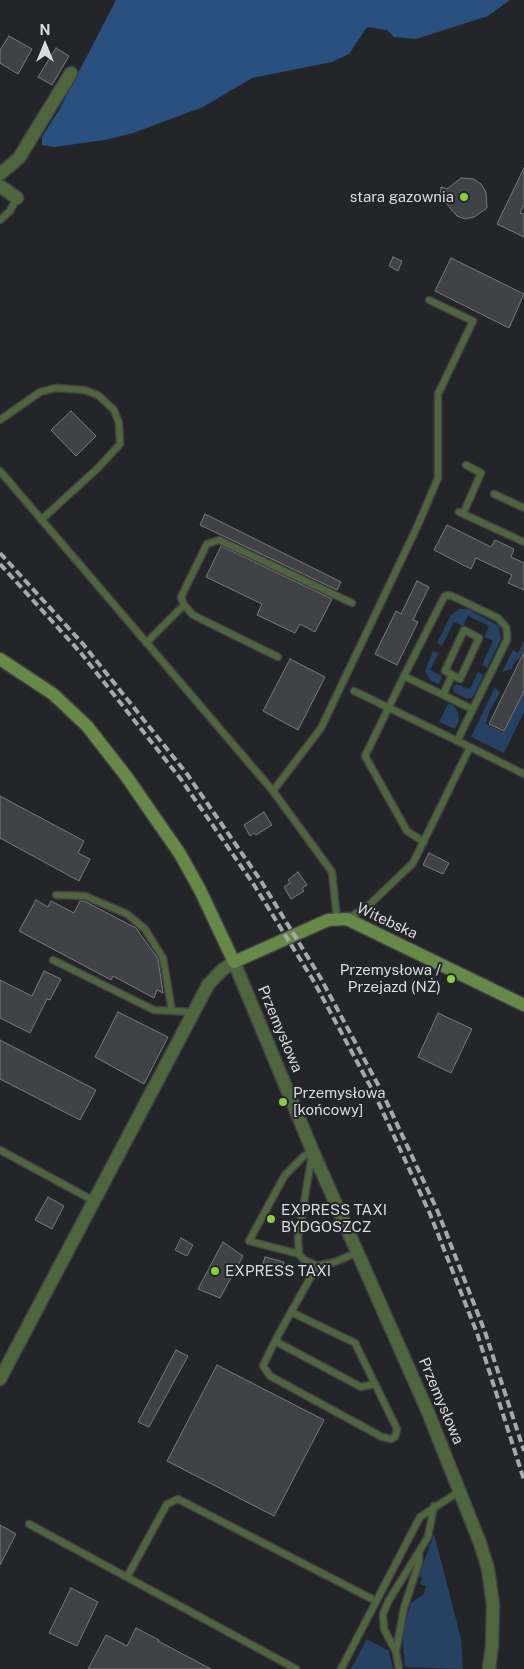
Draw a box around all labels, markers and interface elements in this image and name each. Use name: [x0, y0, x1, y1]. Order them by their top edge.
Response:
north arrow: [20, 20, 70, 70]
text: N: [40, 22, 50, 38]
place label: stara gazownia: [350, 188, 454, 206]
marker: stara gazownia: [458, 191, 470, 203]
street label: Witebska: [354, 899, 420, 943]
place label: Przemysłowa / Przejazd (NŻ): [340, 961, 441, 996]
marker: Przemysłowa / Przejazd (NŻ): [445, 973, 457, 985]
street label: Przemysłowa: [254, 983, 306, 1075]
place label: Przemysłowa [końcowy]: [293, 1084, 385, 1119]
marker: Przemysłowa [końcowy]: [277, 1096, 289, 1108]
place label: EXPRESS TAXI BYDGOSZCZ: [281, 1201, 387, 1236]
marker: EXPRESS TAXI BYDGOSZCZ: [265, 1213, 277, 1225]
place label: EXPRESS TAXI: [225, 1262, 331, 1280]
marker: EXPRESS TAXI: [209, 1265, 221, 1277]
street label: Przemysłowa: [415, 1355, 467, 1447]

